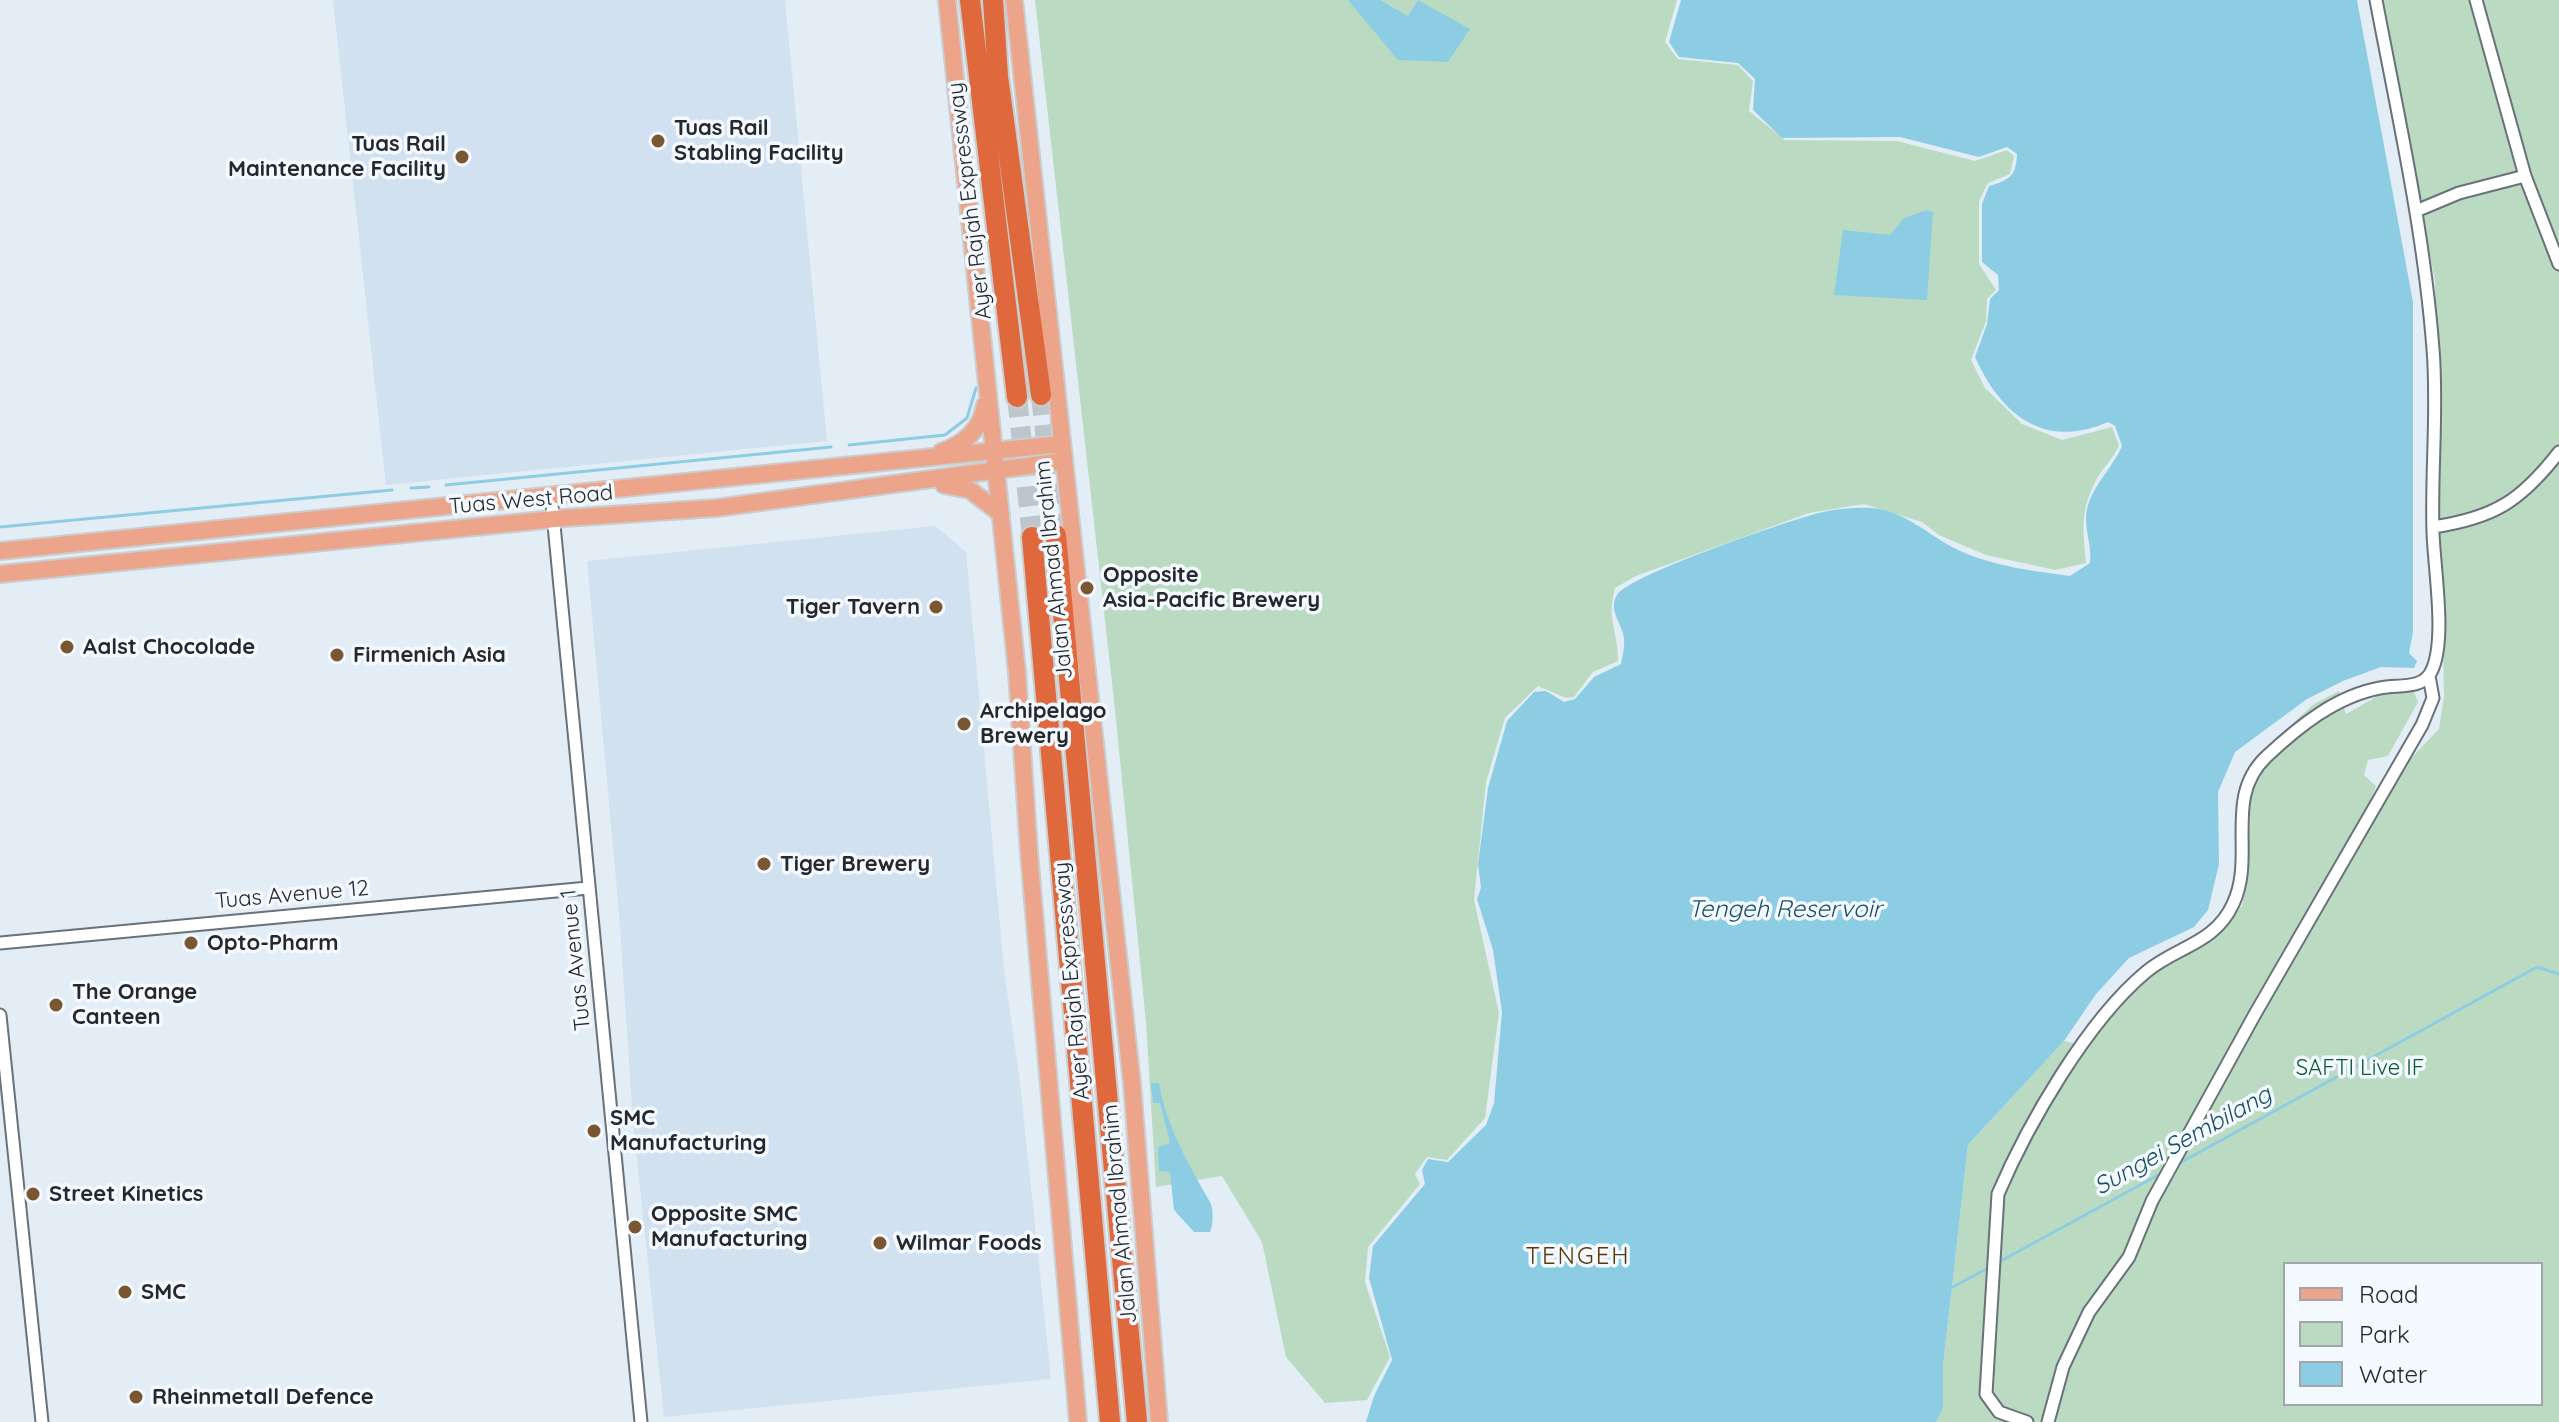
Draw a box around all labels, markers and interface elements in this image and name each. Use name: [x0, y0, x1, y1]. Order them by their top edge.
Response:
street label: Ayer Rajah Expressway: [942, 81, 998, 321]
place label: Tuas Rail Stabling Facility: [674, 115, 844, 166]
place label: Tuas Rail Maintenance Facility: [228, 131, 446, 182]
marker: Tuas Rail Stabling Facility: [649, 132, 667, 150]
marker: Tuas Rail Maintenance Facility: [453, 148, 471, 166]
street label: Jalan Ahmad Ibrahim: [1029, 459, 1079, 681]
street label: Tuas West Road: [448, 480, 614, 520]
place label: Opposite Asia-Pacific Brewery: [1103, 562, 1320, 614]
marker: Opposite Asia-Pacific Brewery: [1078, 579, 1096, 597]
place label: Tiger Tavern: [786, 594, 920, 620]
marker: Tiger Tavern: [927, 598, 945, 616]
place label: Aalst Chocolade: [83, 634, 255, 660]
marker: Aalst Chocolade: [58, 638, 76, 656]
place label: Firmenich Asia: [353, 642, 506, 668]
marker: Firmenich Asia: [328, 646, 346, 664]
place label: Archipelago Brewery: [980, 698, 1107, 750]
marker: Archipelago Brewery: [955, 715, 973, 733]
place label: Tiger Brewery: [780, 851, 930, 877]
marker: Tiger Brewery: [755, 855, 773, 873]
street label: Ayer Rajah Expressway: [1048, 861, 1096, 1101]
street label: Tuas Avenue 12: [214, 875, 370, 915]
street label: Tuas Avenue 1: [555, 888, 597, 1032]
water label: Tengeh Reservoir: [1688, 896, 1882, 924]
place label: Opto-Pharm: [207, 930, 339, 956]
marker: Opto-Pharm: [182, 934, 200, 952]
place label: The Orange Canteen: [72, 979, 197, 1030]
marker: The Orange Canteen: [47, 996, 65, 1014]
park label: SAFTI Live IF: [2296, 1055, 2424, 1081]
water label: Sungei Sembilang: [2089, 1080, 2277, 1202]
street label: Jalan Ahmad Ibrahim: [1097, 1103, 1143, 1325]
place label: SMC Manufacturing: [610, 1105, 767, 1156]
marker: SMC Manufacturing: [585, 1122, 603, 1140]
place label: Street Kinetics: [49, 1181, 203, 1207]
marker: Street Kinetics: [24, 1185, 42, 1203]
place label: Opposite SMC Manufacturing: [651, 1201, 808, 1252]
marker: Opposite SMC Manufacturing: [626, 1218, 644, 1236]
place label: Wilmar Foods: [896, 1230, 1042, 1256]
marker: Wilmar Foods: [871, 1234, 889, 1252]
district label: TENGEH: [1525, 1243, 1631, 1271]
legend: [2283, 1262, 2543, 1406]
place label: SMC: [141, 1279, 186, 1305]
text: Road: [2359, 1279, 2419, 1309]
marker: SMC: [116, 1283, 134, 1301]
text: Park: [2359, 1319, 2410, 1349]
text: Water: [2359, 1359, 2427, 1389]
place label: Rheinmetall Defence: [152, 1384, 374, 1410]
marker: Rheinmetall Defence: [127, 1388, 145, 1406]

